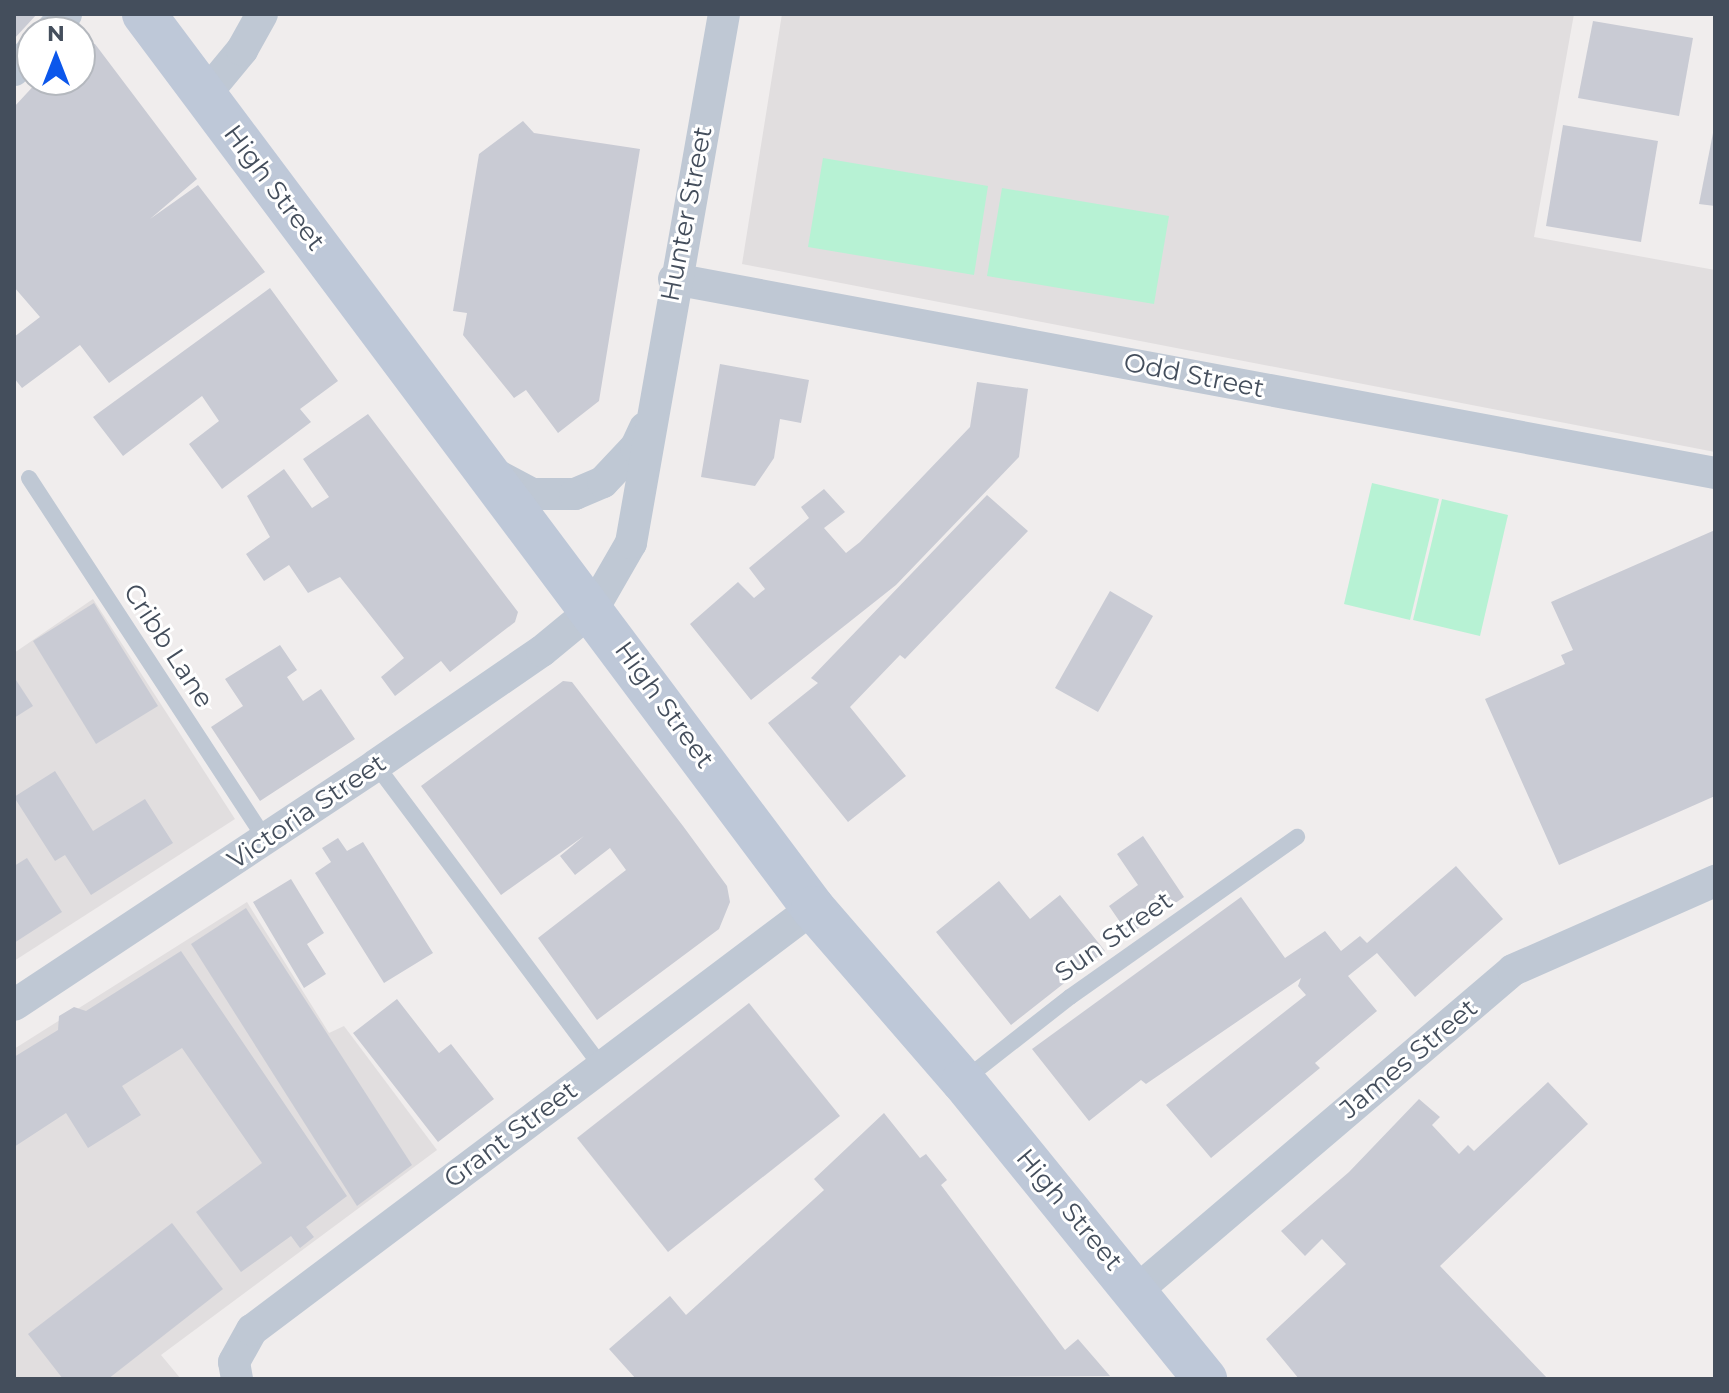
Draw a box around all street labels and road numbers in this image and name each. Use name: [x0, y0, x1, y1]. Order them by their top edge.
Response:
street label: High Street: [217, 119, 331, 257]
street label: Hunter Street: [655, 124, 719, 304]
street label: Odd Street: [1121, 347, 1267, 405]
street label: Cribb Lane: [116, 578, 220, 714]
street label: High Street: [608, 636, 720, 774]
street label: Victoria Street: [222, 748, 392, 876]
street label: Sun Street: [1049, 885, 1179, 989]
street label: James Street: [1334, 992, 1484, 1126]
street label: Grant Street: [438, 1075, 584, 1195]
street label: High Street: [1009, 1143, 1129, 1277]

